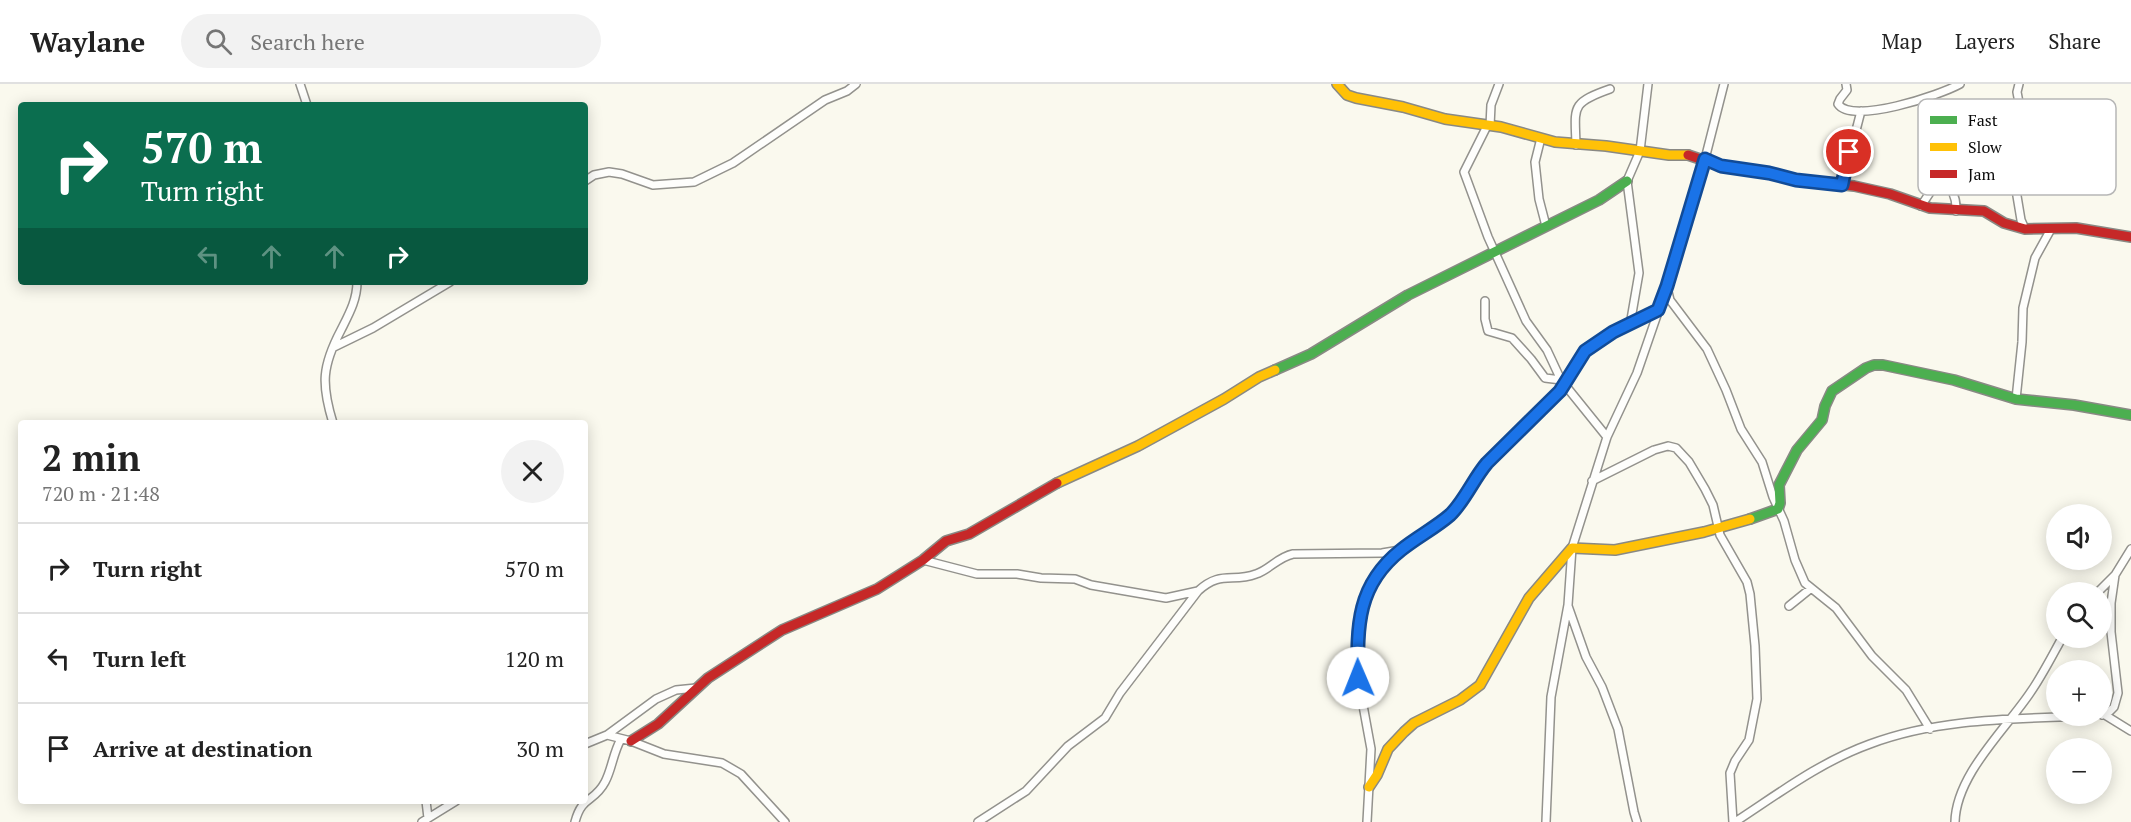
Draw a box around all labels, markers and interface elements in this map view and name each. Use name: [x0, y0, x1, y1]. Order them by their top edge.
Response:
search box: [181, 14, 601, 68]
text: Waylane: [30, 23, 145, 60]
icon: search: [202, 25, 235, 58]
text: Search here: [250, 27, 365, 56]
text: Map: [1881, 27, 1922, 55]
text: Layers: [1955, 27, 2015, 55]
text: Share: [2048, 27, 2101, 55]
legend: [1918, 99, 2116, 195]
text: Fast: [1968, 109, 1998, 131]
text: 570 m: [141, 119, 262, 175]
icon: right: [42, 126, 120, 204]
pin: [1823, 126, 1874, 177]
icon: arrive: [1832, 135, 1865, 168]
text: Slow: [1968, 136, 2002, 158]
text: Jam: [1968, 163, 1996, 185]
text: Turn right: [141, 173, 264, 209]
icon: left: [192, 240, 225, 273]
icon: ahead: [255, 240, 288, 273]
icon: ahead: [318, 240, 351, 273]
icon: right: [381, 240, 414, 273]
text: 2 min: [42, 434, 140, 481]
button: close: [501, 440, 564, 503]
text: 720 m · 21:48: [42, 480, 160, 507]
map controls: [2046, 504, 2112, 804]
button: sound: [2046, 504, 2112, 570]
icon: right: [42, 552, 75, 585]
text: Turn right: [93, 554, 202, 583]
text: 570 m: [504, 554, 564, 583]
button: search: [2046, 582, 2112, 648]
icon: left: [42, 642, 75, 675]
text: Turn left: [93, 644, 186, 673]
text: 120 m: [504, 644, 564, 673]
position arrow: [1326, 646, 1390, 710]
button: +: [2046, 660, 2112, 726]
icon: arrive: [42, 732, 75, 765]
text: Arrive at destination: [93, 734, 312, 763]
text: 30 m: [516, 734, 564, 763]
button: −: [2046, 738, 2112, 804]

